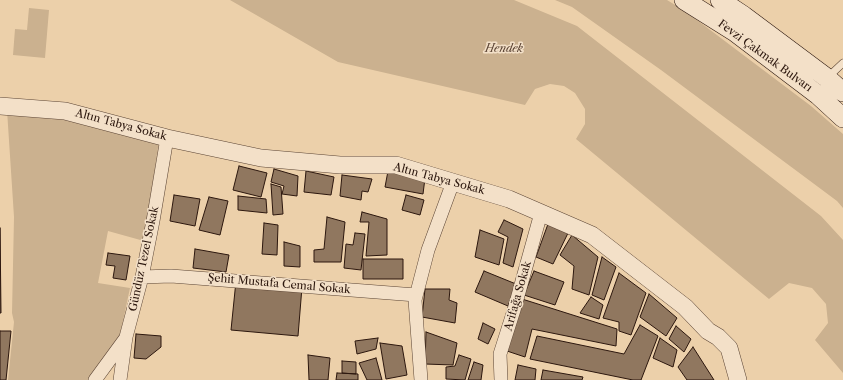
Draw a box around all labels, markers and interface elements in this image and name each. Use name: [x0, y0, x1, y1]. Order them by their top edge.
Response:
street label: Fevzi Çakmak Bulvarı: [715, 17, 815, 95]
park label: Hendek: [485, 42, 523, 56]
street label: Altın Tabya Sokak: [74, 106, 168, 144]
street label: Altın Tabya Sokak: [392, 160, 486, 198]
street label: Gündüz Tezel Sokak: [126, 205, 162, 313]
street label: Arifağa Sokak: [502, 260, 534, 332]
street label: Şehit Mustafa Cemal Sokak: [207, 271, 351, 297]

